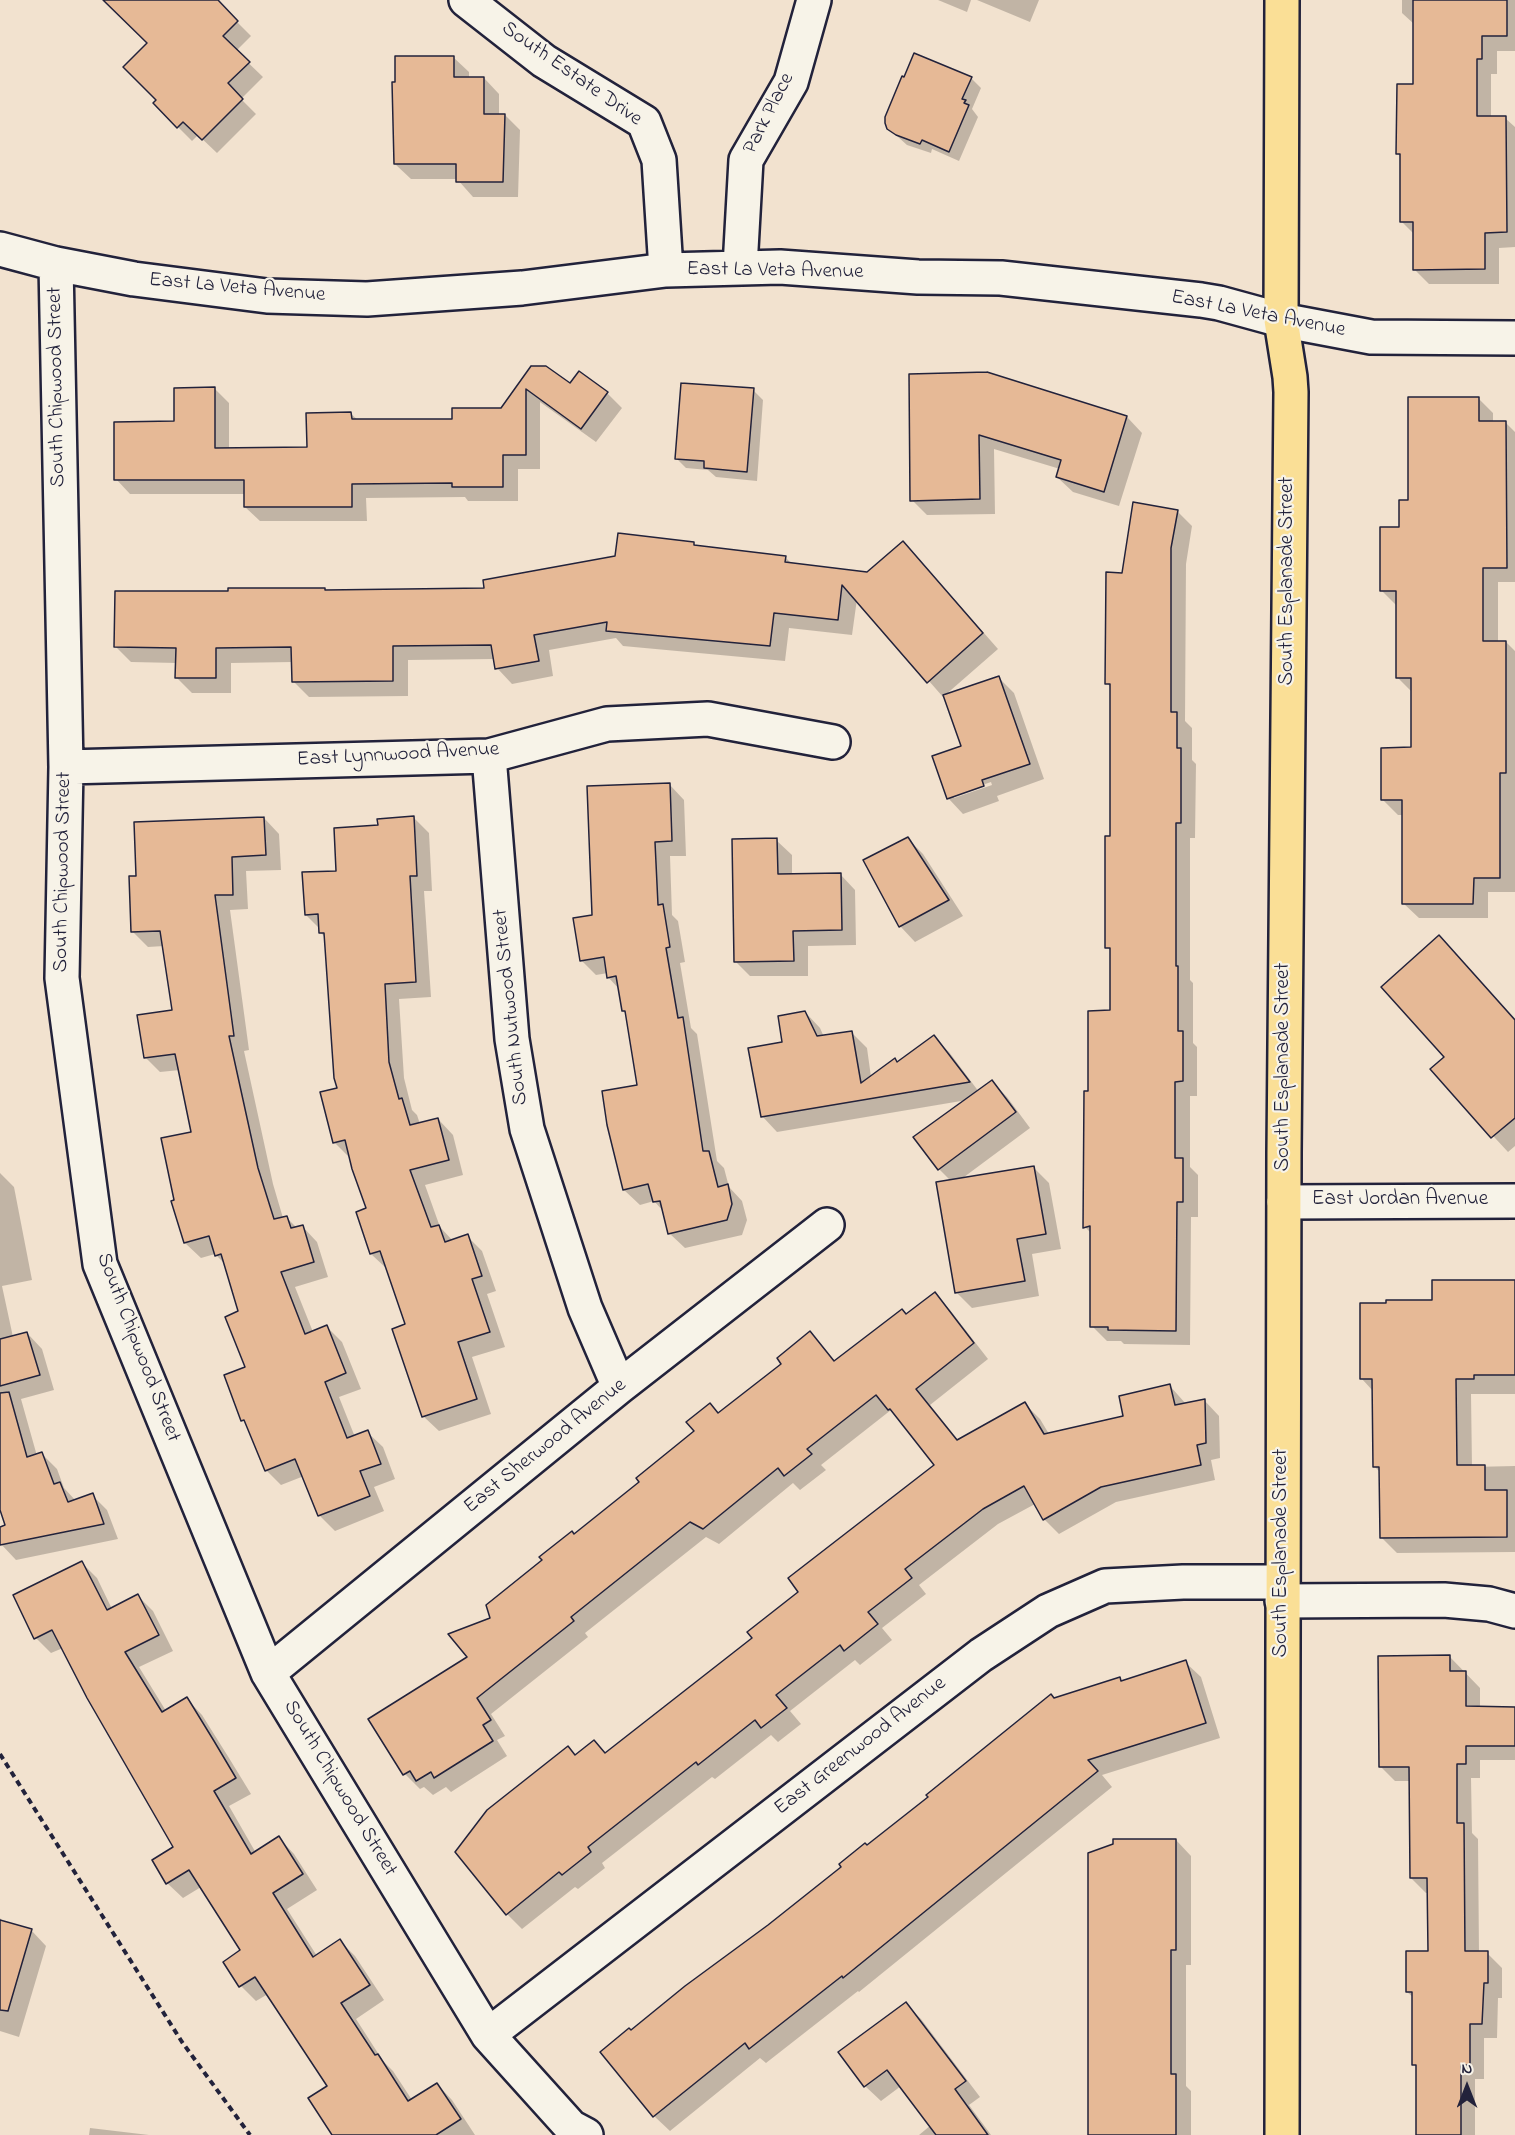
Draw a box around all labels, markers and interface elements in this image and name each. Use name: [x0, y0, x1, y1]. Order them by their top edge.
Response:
street label: South Estate Drive: [496, 17, 646, 133]
street label: Park Place: [739, 69, 801, 159]
street label: East La Veta Avenue: [686, 258, 864, 286]
street label: East La Veta Avenue: [148, 269, 326, 309]
street label: South Chipwood Street: [44, 286, 72, 488]
street label: East La Veta Avenue: [1169, 286, 1347, 344]
street label: South Esplanade Street: [1276, 477, 1302, 685]
street label: East Lynnwood Avenue: [296, 738, 500, 774]
street label: South Chipwood Street: [50, 771, 78, 973]
street label: South Nutwood Street: [489, 908, 535, 1106]
street label: South Esplanade Street: [1272, 963, 1298, 1171]
street label: East Jordan Avenue: [1312, 1188, 1488, 1214]
street label: South Chipwood Street: [89, 1250, 185, 1446]
street label: East Sherwood Avenue: [460, 1374, 632, 1520]
street label: South Esplanade Street: [1270, 1449, 1296, 1657]
street label: East Greenwood Avenue: [770, 1672, 952, 1822]
street label: South Chipwood Street: [277, 1696, 401, 1882]
north arrow: [1437, 2057, 1497, 2117]
text: N: [1462, 2057, 1472, 2081]

